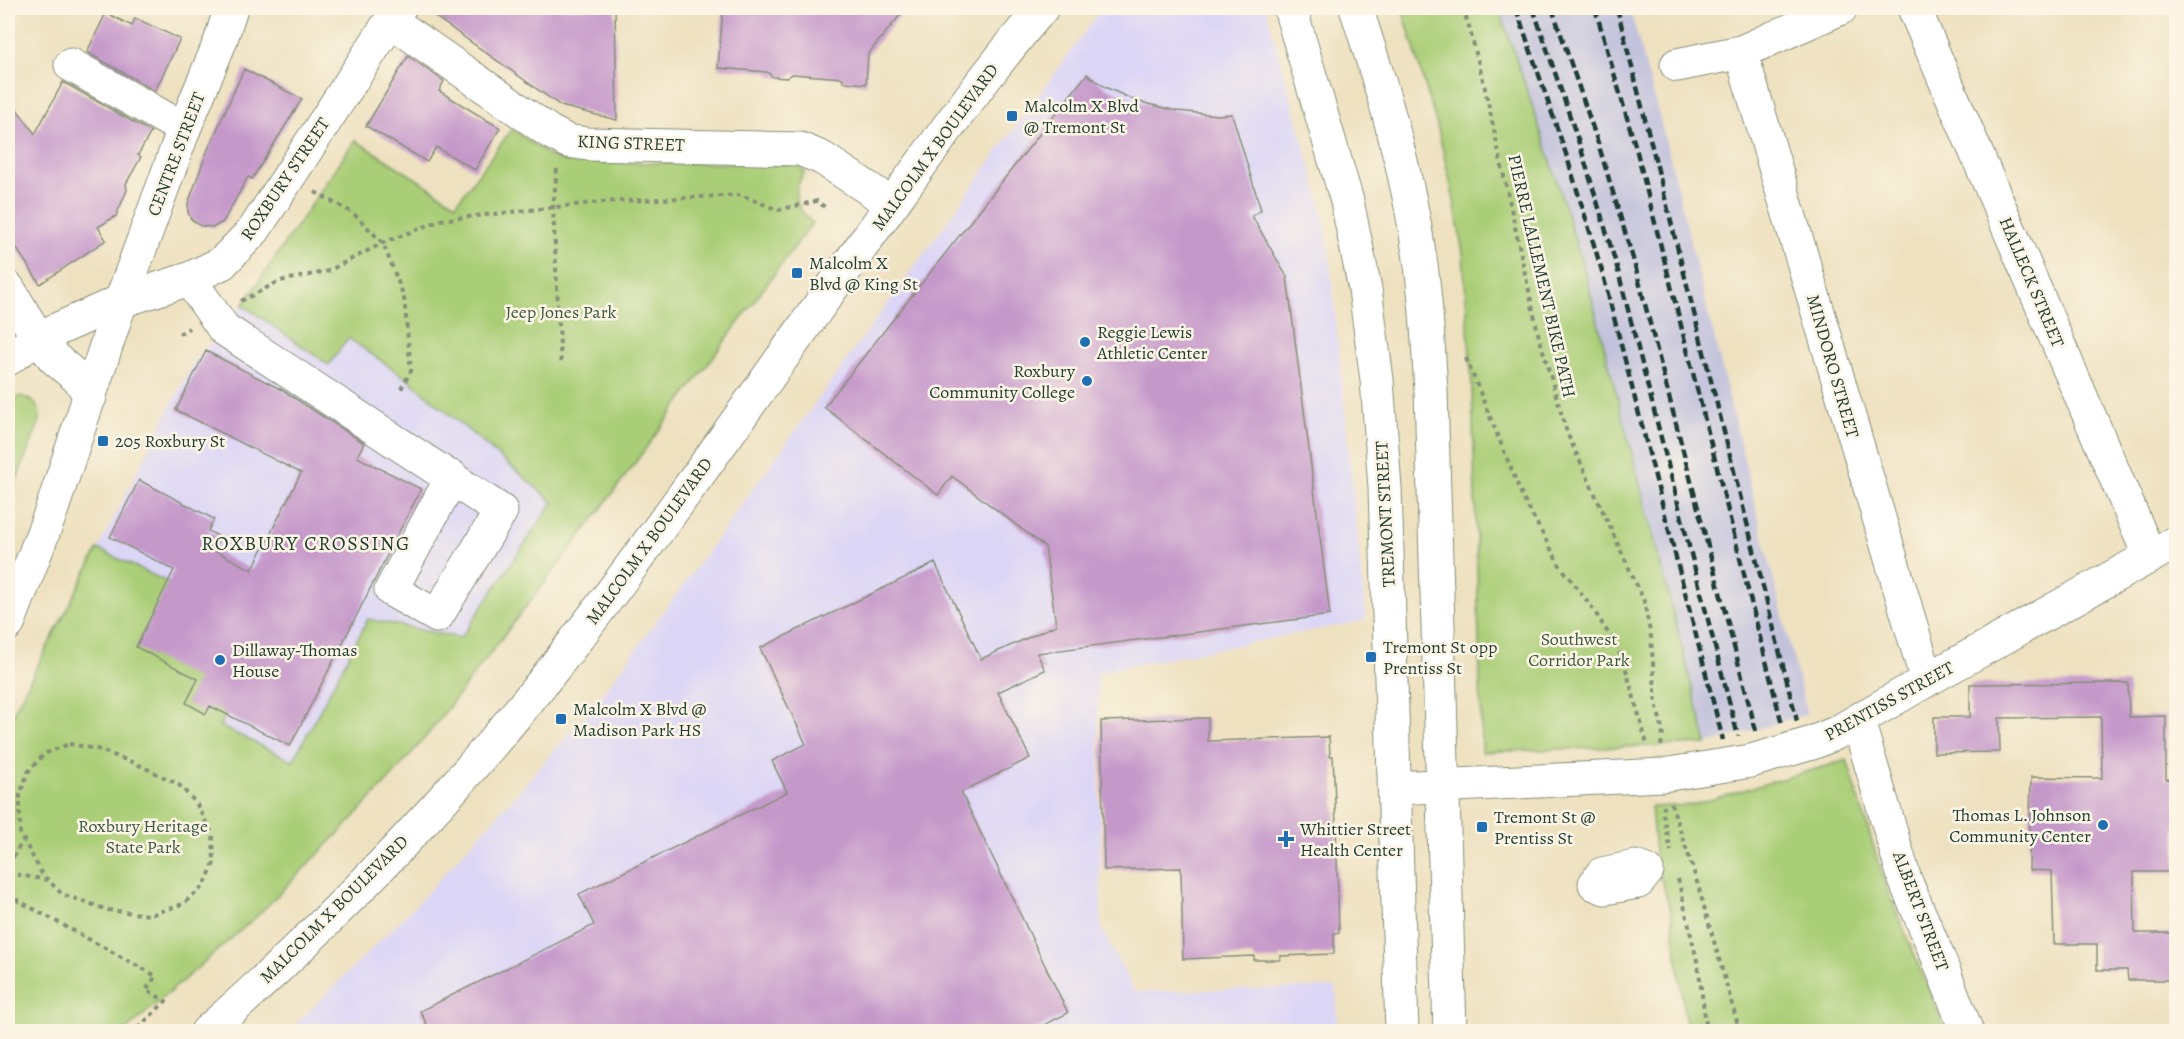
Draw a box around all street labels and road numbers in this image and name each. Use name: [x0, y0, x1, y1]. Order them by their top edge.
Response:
street label: MALCOLM X BOULEVARD: [866, 59, 1004, 235]
street label: CENTRE STREET: [141, 88, 211, 219]
street label: ROXBURY STREET: [235, 113, 335, 245]
street label: KING STREET: [577, 129, 685, 157]
street label: PIERRE LALLEMENT BIKE PATH: [1502, 152, 1582, 400]
street label: HALLECK STREET: [1994, 213, 2070, 351]
street label: MINDORO STREET: [1801, 292, 1865, 441]
street label: TREMONT STREET: [1369, 440, 1401, 588]
street label: MALCOLM X BOULEVARD: [580, 453, 718, 629]
street label: PRENTISS STREET: [1820, 655, 1958, 747]
street label: MALCOLM X BOULEVARD: [254, 829, 414, 989]
street label: ALBERT STREET: [1887, 847, 1955, 975]

